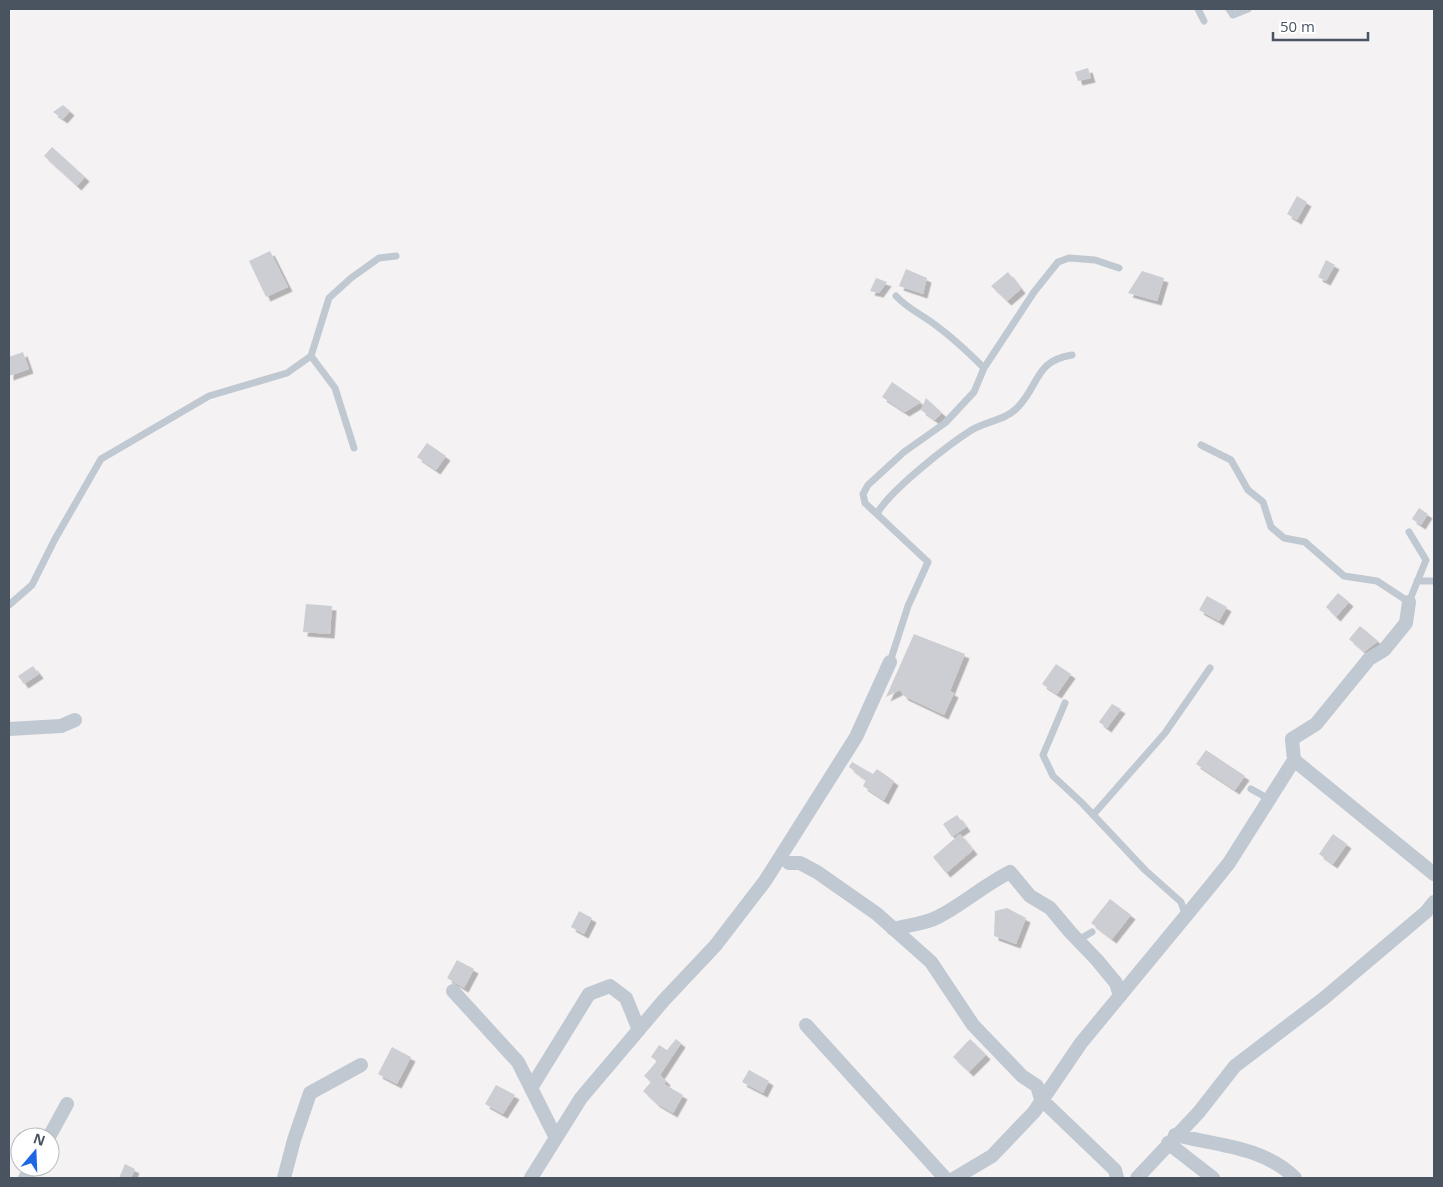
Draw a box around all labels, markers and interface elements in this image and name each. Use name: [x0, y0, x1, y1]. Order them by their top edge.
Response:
scale bar: [1273, 10, 1368, 42]
text: 50 m: [1280, 16, 1315, 36]
north arrow: [10, 1127, 60, 1177]
text: N: [31, 1128, 48, 1150]

